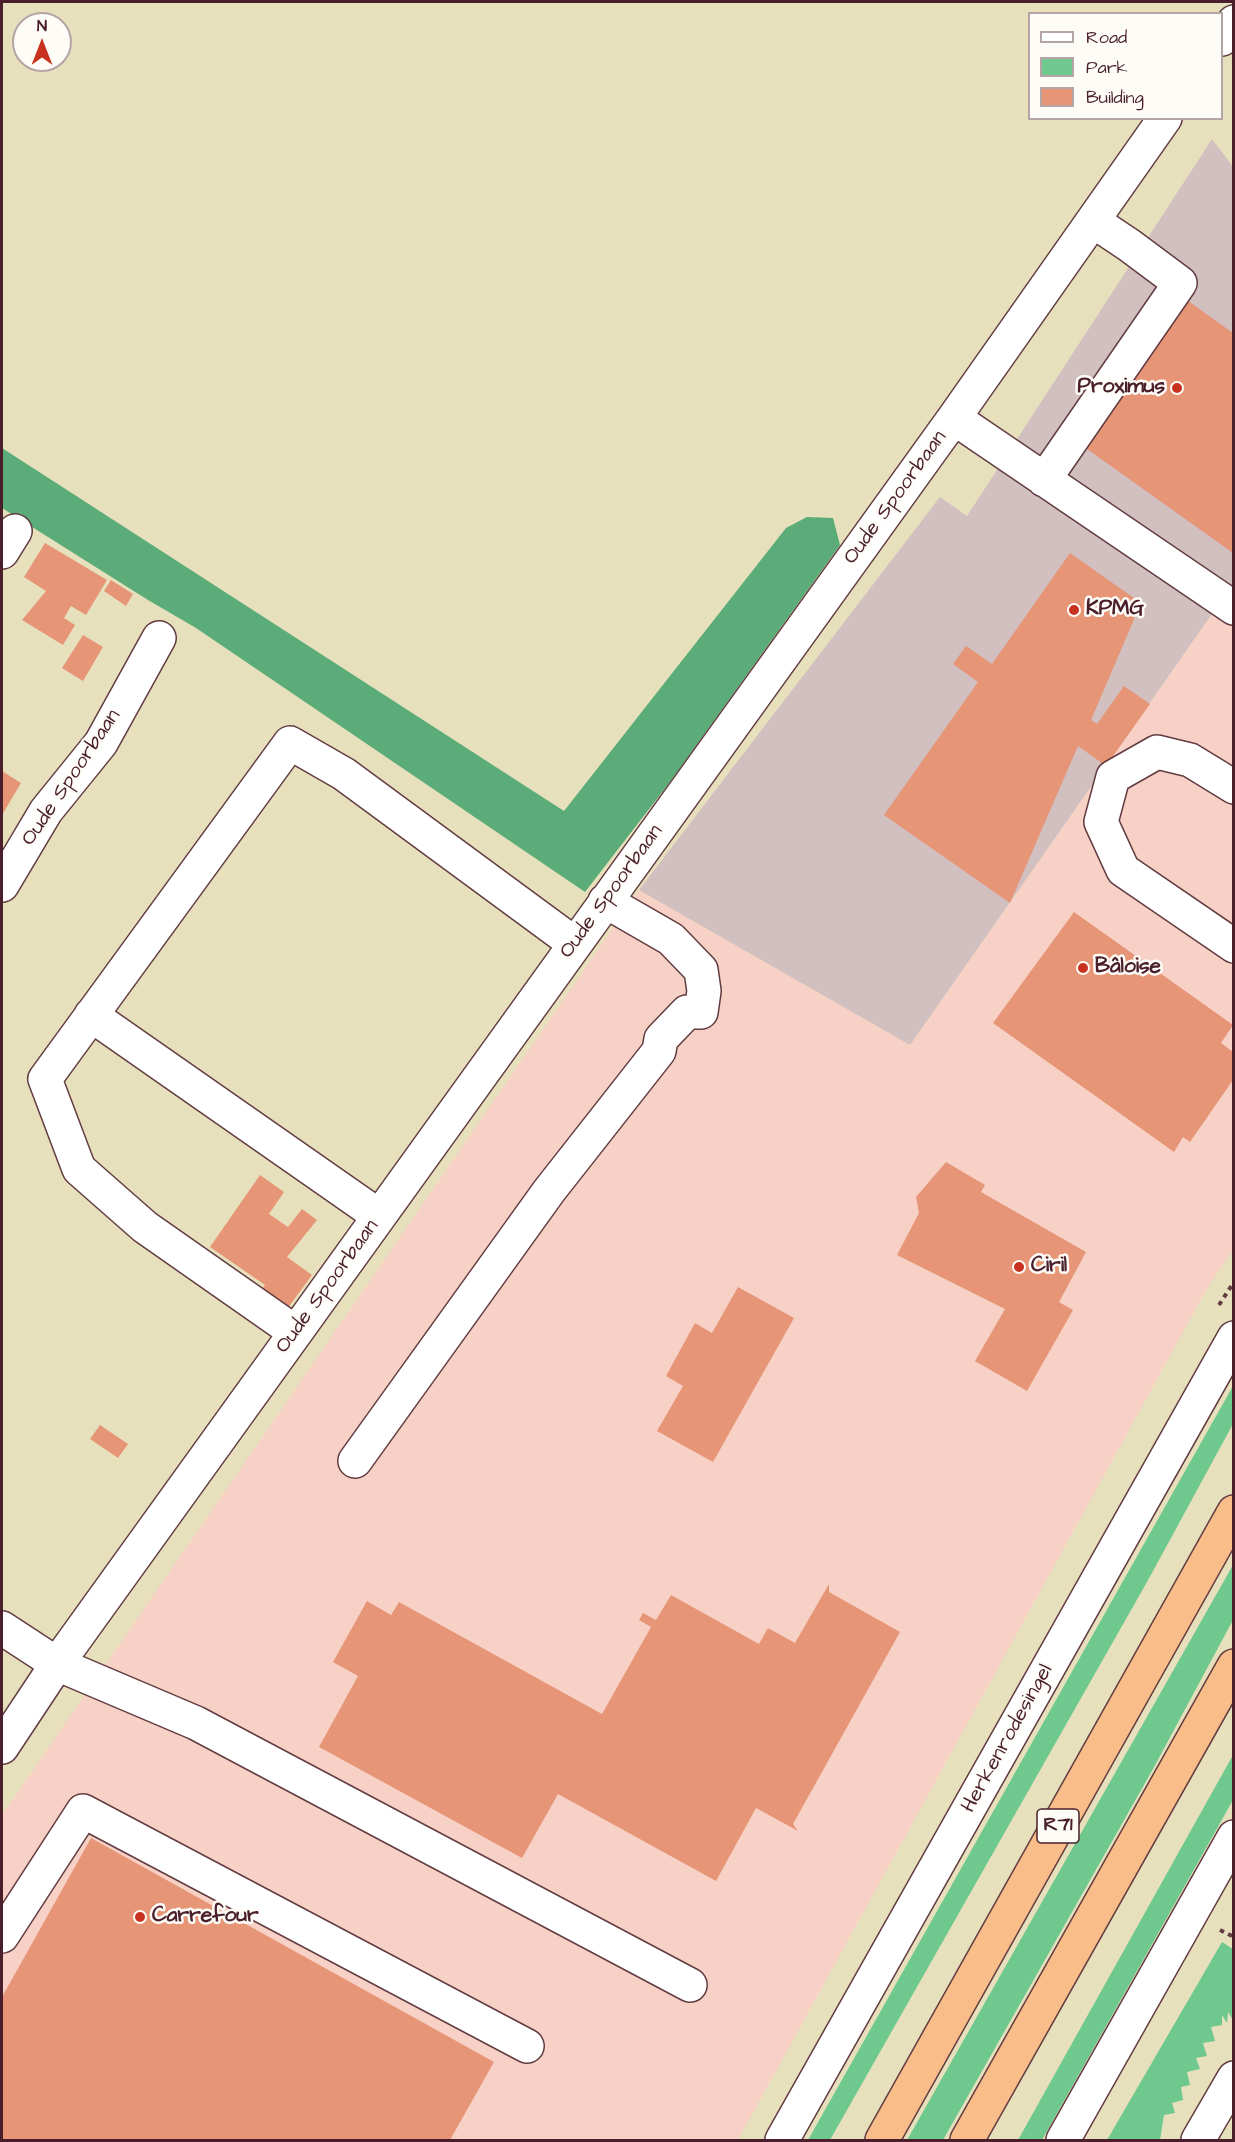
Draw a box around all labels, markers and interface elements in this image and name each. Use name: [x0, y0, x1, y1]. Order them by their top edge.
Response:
north arrow: [12, 12, 72, 72]
legend: [1028, 12, 1223, 120]
text: N: [37, 15, 47, 37]
text: Road: [1086, 25, 1127, 50]
text: Park: [1086, 55, 1128, 80]
text: Building: [1086, 85, 1144, 110]
place label: Proximus: [1078, 375, 1165, 401]
marker: Proximus: [1170, 381, 1184, 395]
street label: Oude Spoorbaan: [839, 426, 953, 570]
place label: KPMG: [1086, 597, 1144, 623]
marker: KPMG: [1067, 603, 1081, 617]
street label: Oude Spoorbaan: [17, 705, 127, 851]
street label: Oude Spoorbaan: [555, 820, 669, 964]
place label: Bâloise: [1095, 955, 1161, 981]
marker: Bâloise: [1076, 961, 1090, 975]
street label: Oude Spoorbaan: [271, 1215, 385, 1359]
place label: Ciril: [1031, 1254, 1067, 1280]
marker: Ciril: [1012, 1260, 1026, 1274]
street label: Herkenrodesingel: [957, 1660, 1059, 1818]
road number: R71: [1037, 1809, 1079, 1843]
place label: Carrefour: [152, 1904, 259, 1930]
marker: Carrefour: [133, 1910, 147, 1924]

